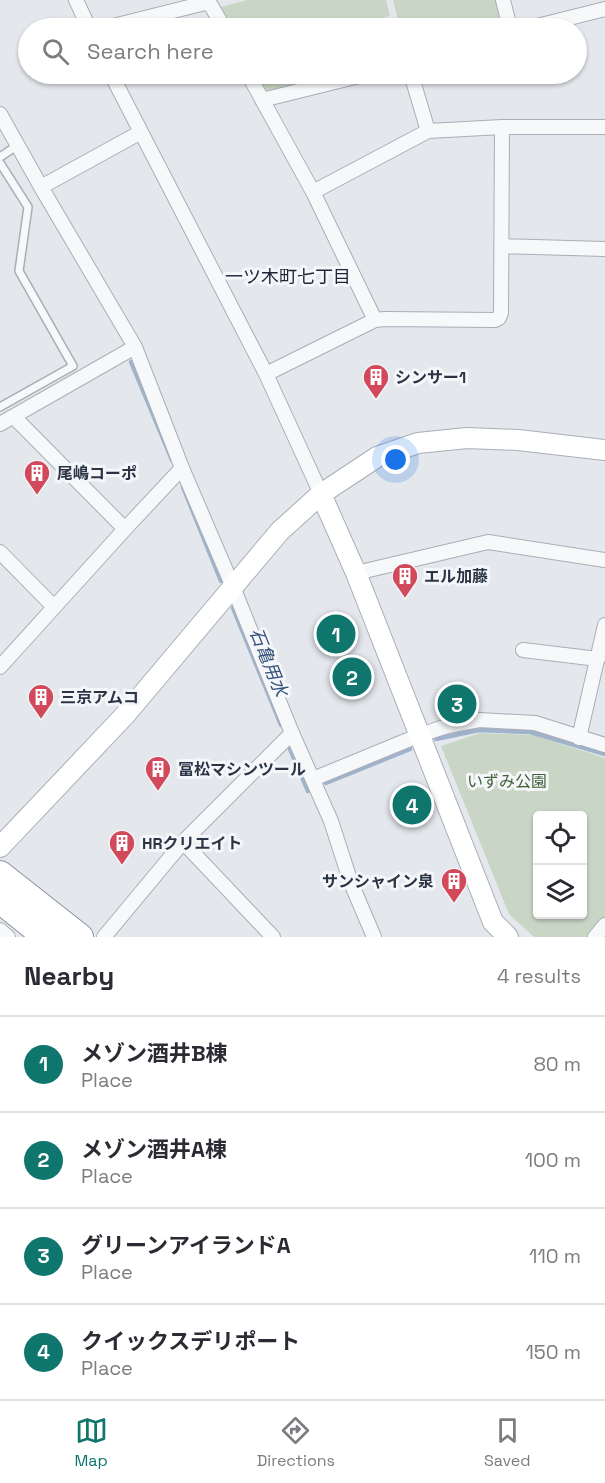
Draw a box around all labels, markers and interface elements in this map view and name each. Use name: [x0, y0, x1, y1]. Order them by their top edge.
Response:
search box: [18, 18, 587, 84]
icon: search: [39, 35, 72, 68]
text: Search here: [87, 37, 214, 65]
district label: 一ツ木町七丁目: [225, 265, 351, 288]
building icon: シンサー1: [361, 362, 391, 400]
place label: シンサー1: [395, 367, 466, 388]
your location: [381, 445, 410, 474]
building icon: 尾嶋コーポ: [22, 458, 52, 496]
place label: 尾嶋コーポ: [57, 463, 137, 484]
building icon: エル加藤: [390, 561, 420, 599]
place label: エル加藤: [424, 566, 488, 587]
pin: 1: [316, 612, 356, 656]
water label: 石亀用水: [245, 624, 294, 702]
pin: 2: [332, 654, 372, 700]
building icon: 三京アムコ: [26, 682, 56, 720]
pin: 3: [438, 682, 476, 726]
place label: 三京アムコ: [60, 687, 139, 708]
building icon: 冨松マシンツール: [143, 754, 173, 792]
place label: 冨松マシンツール: [178, 759, 306, 780]
park label: いずみ公園: [467, 771, 547, 792]
pin: 4: [392, 782, 432, 828]
map controls: [533, 811, 587, 919]
button: locate: [533, 811, 587, 865]
building icon: HRクリエイト: [107, 828, 137, 866]
place label: HRクリエイト: [142, 833, 243, 854]
button: layers: [533, 865, 587, 919]
building icon: サンシャイン泉: [439, 866, 469, 904]
place label: サンシャイン泉: [322, 871, 434, 892]
text: Nearby: [24, 959, 114, 993]
text: 4 results: [497, 963, 581, 989]
text: メゾン酒井B棟: [81, 1039, 228, 1067]
text: 1: [39, 1051, 48, 1077]
text: 80 m: [533, 1051, 581, 1077]
text: Place: [81, 1067, 133, 1093]
text: メゾン酒井A棟: [81, 1135, 227, 1163]
text: 2: [38, 1147, 49, 1173]
text: 100 m: [525, 1147, 581, 1173]
text: Place: [81, 1163, 133, 1189]
text: グリーンアイランドA: [81, 1231, 291, 1259]
text: 3: [37, 1243, 50, 1269]
text: 110 m: [529, 1243, 581, 1269]
text: Place: [81, 1259, 133, 1285]
text: クイックスデリポート: [81, 1327, 300, 1355]
text: 4: [37, 1339, 50, 1365]
text: 150 m: [526, 1339, 581, 1365]
text: Place: [81, 1355, 133, 1381]
tab: Map: [74, 1414, 108, 1471]
tab: Directions: [257, 1414, 335, 1471]
tab: Saved: [484, 1414, 531, 1471]

